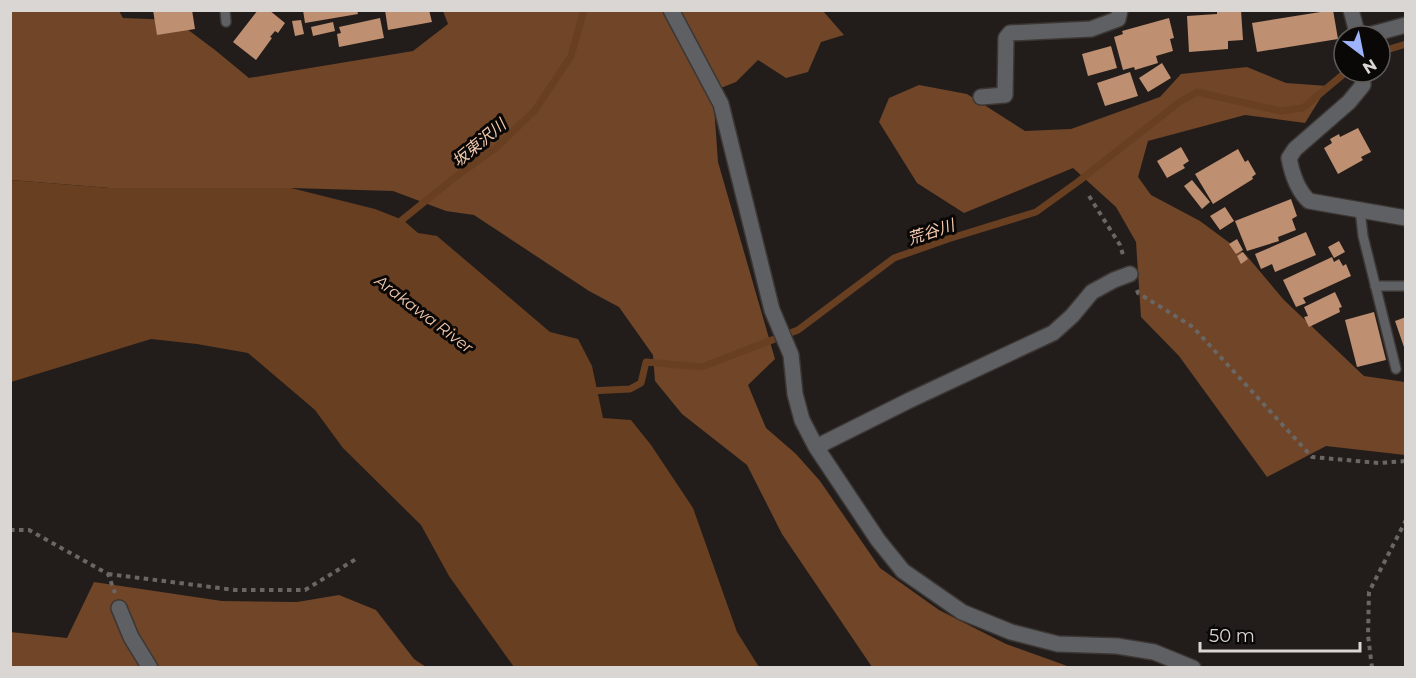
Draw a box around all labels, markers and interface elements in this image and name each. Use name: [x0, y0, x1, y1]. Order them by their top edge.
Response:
north arrow: [1332, 24, 1392, 84]
text: N: [1359, 55, 1380, 78]
water label: 坂東沢川: [448, 114, 511, 171]
water label: 荒谷川: [905, 215, 959, 248]
water label: Arakawa River: [370, 270, 477, 357]
scale bar: [1200, 615, 1360, 653]
text: 50 m: [1209, 625, 1255, 647]

